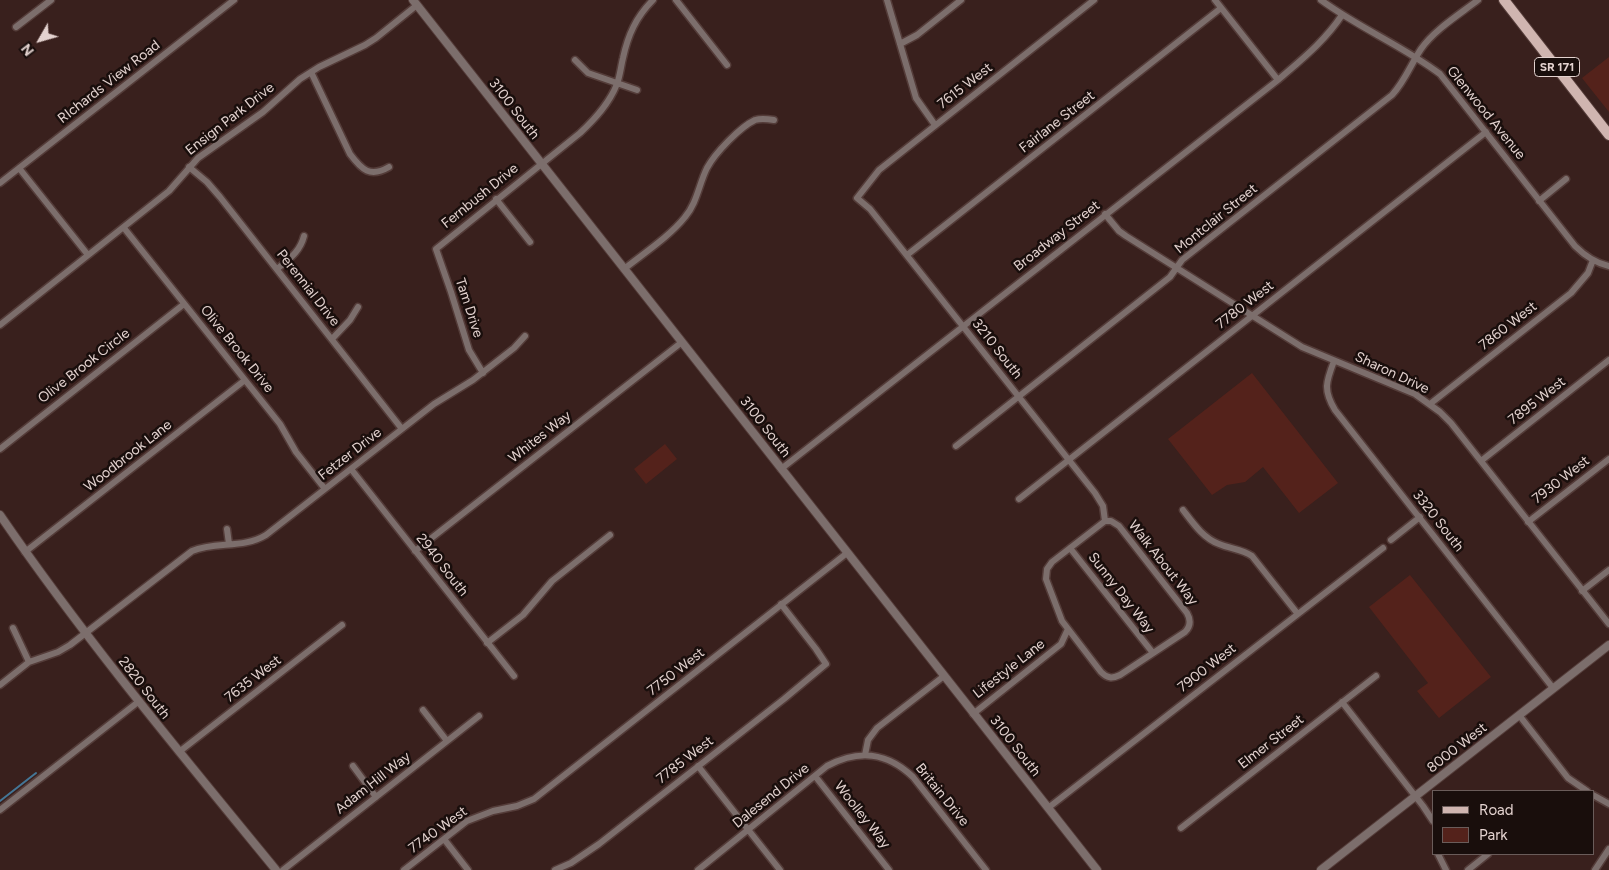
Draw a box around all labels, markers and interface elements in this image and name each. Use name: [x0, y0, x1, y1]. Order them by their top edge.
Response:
north arrow: [15, 15, 65, 65]
street label: RIchards View Road: [55, 37, 163, 127]
text: N: [18, 40, 38, 59]
road number: SR 171: [1534, 58, 1580, 76]
street label: 7615 West: [934, 59, 996, 113]
street label: Glenwood Avenue: [1443, 63, 1529, 163]
street label: 3100 South: [485, 75, 543, 143]
street label: Ensign Park Drive: [182, 79, 278, 159]
street label: Fairlane Street: [1016, 87, 1098, 157]
street label: Fernbush Drive: [438, 160, 522, 232]
street label: Montclair Street: [1171, 181, 1261, 257]
street label: Broadway Street: [1011, 197, 1103, 275]
street label: Perennial Drive: [273, 246, 343, 330]
street label: Tam Drive: [451, 276, 487, 340]
street label: 7780 West: [1213, 277, 1277, 333]
street label: 7860 West: [1476, 298, 1540, 354]
street label: Olive Brook Drive: [197, 302, 277, 396]
street label: 3210 South: [968, 316, 1026, 382]
street label: Olive Brook Circle: [35, 325, 133, 407]
street label: Sharon Drive: [1352, 348, 1432, 398]
street label: 7895 West: [1505, 373, 1569, 429]
street label: 3100 South: [736, 393, 794, 461]
street label: Whites Way: [505, 407, 575, 467]
street label: Woodbrook Lane: [81, 417, 175, 495]
street label: Fetzer Drive: [315, 424, 385, 484]
street label: 7930 West: [1529, 453, 1593, 507]
street label: 3320 South: [1409, 487, 1467, 555]
street label: Walk About Way: [1125, 517, 1201, 609]
street label: 2940 South: [412, 530, 472, 600]
street label: Sunny Day Way: [1084, 549, 1158, 637]
street label: Lifestyle Lane: [970, 636, 1048, 702]
street label: 7900 West: [1175, 640, 1239, 696]
street label: 7750 West: [644, 644, 708, 700]
street label: 7635 West: [221, 652, 285, 706]
street label: 2820 South: [115, 654, 173, 722]
street label: Elmer Street: [1235, 711, 1307, 773]
street label: 3100 South: [986, 712, 1044, 780]
street label: 8000 West: [1424, 719, 1490, 777]
street label: 7785 West: [653, 733, 717, 787]
street label: Adam Hill Way: [332, 748, 414, 818]
street label: Dalesend Drive: [729, 760, 813, 832]
street label: Britain Drive: [912, 760, 972, 830]
street label: Woolley Way: [831, 778, 893, 852]
legend: [1432, 790, 1594, 855]
text: Road: [1479, 801, 1514, 819]
street label: 7740 West: [405, 803, 471, 857]
text: Park: [1479, 826, 1508, 844]

